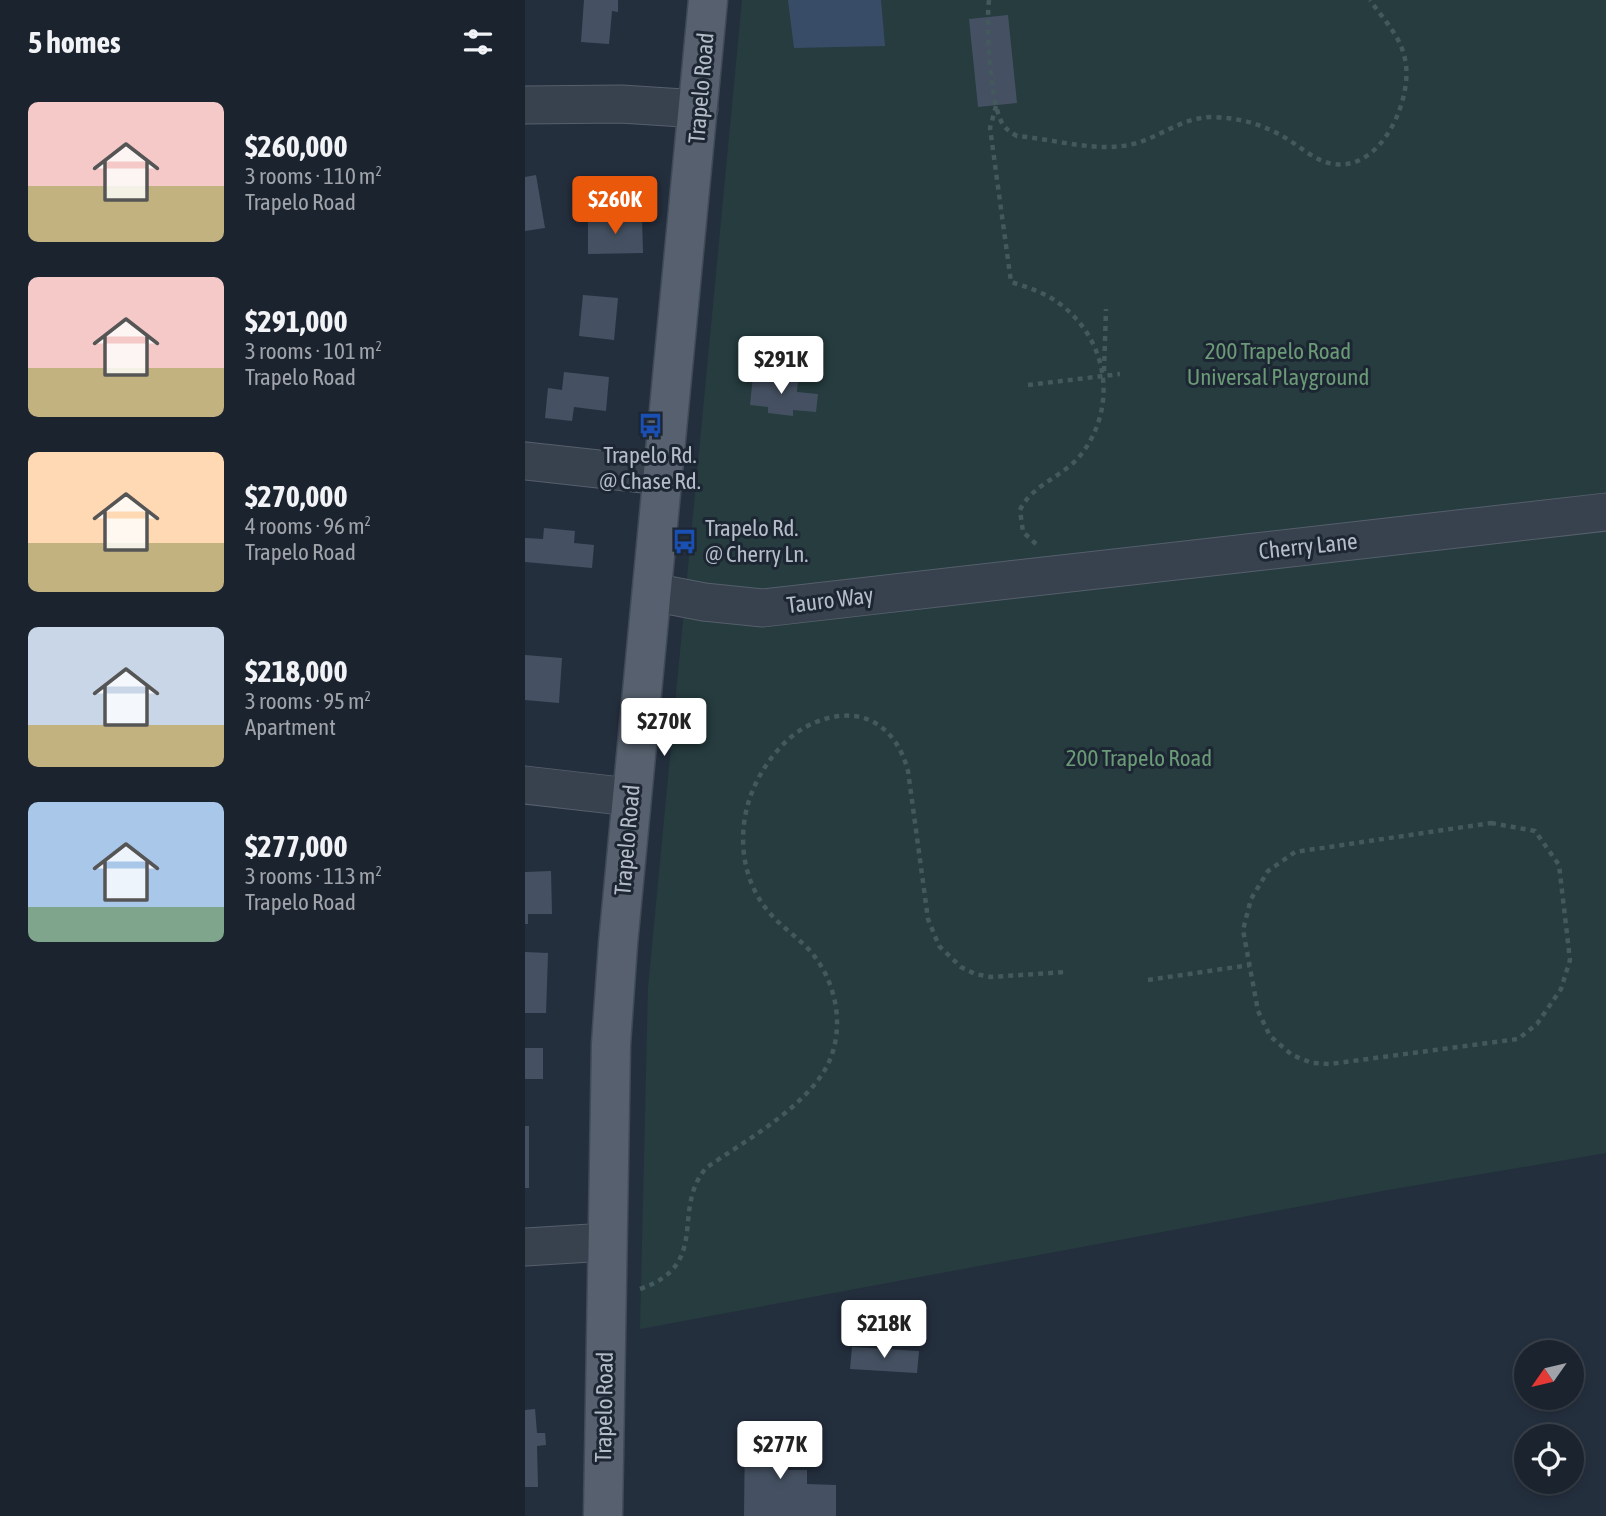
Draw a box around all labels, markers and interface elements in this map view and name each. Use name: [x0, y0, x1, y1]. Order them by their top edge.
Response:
icon: filters: [459, 23, 497, 61]
text: 5 homes: [28, 25, 121, 59]
street label: Trapelo Road: [683, 32, 719, 144]
text: $260,000: [245, 129, 348, 163]
icon: home: [84, 130, 168, 214]
text: 3 rooms · 110 m²: [245, 163, 382, 189]
pin: $260K: [566, 176, 664, 236]
text: $260K: [588, 186, 642, 212]
text: Trapelo Road: [245, 189, 356, 215]
text: $291,000: [245, 304, 348, 338]
icon: home: [84, 305, 168, 389]
pin: $291K: [732, 336, 830, 396]
text: 3 rooms · 101 m²: [245, 338, 382, 364]
park label: 200 Trapelo Road Universal Playground: [1187, 338, 1369, 390]
text: $291K: [754, 346, 808, 372]
text: Trapelo Road: [245, 364, 356, 390]
bus stop icon: Trapelo Rd. @ Chase Rd.: [636, 411, 664, 439]
place label: Trapelo Rd. @ Chase Rd.: [599, 442, 701, 494]
text: $270,000: [245, 479, 348, 513]
icon: home: [84, 480, 168, 564]
text: 4 rooms · 96 m²: [245, 513, 371, 539]
place label: Trapelo Rd. @ Cherry Ln.: [705, 515, 808, 567]
bus stop icon: Trapelo Rd. @ Cherry Ln.: [671, 527, 699, 555]
street label: Cherry Lane: [1257, 528, 1359, 564]
text: Trapelo Road: [245, 539, 356, 565]
street label: Tauro Way: [785, 582, 875, 618]
text: $218,000: [245, 654, 348, 688]
icon: home: [84, 655, 168, 739]
text: 3 rooms · 95 m²: [245, 688, 371, 714]
pin: $270K: [615, 698, 713, 758]
text: $270K: [637, 708, 691, 734]
text: Apartment: [245, 714, 336, 740]
park label: 200 Trapelo Road: [1066, 745, 1212, 771]
street label: Trapelo Road: [609, 784, 645, 896]
text: $277,000: [245, 829, 348, 863]
icon: home: [84, 830, 168, 914]
text: 3 rooms · 113 m²: [245, 863, 382, 889]
text: Trapelo Road: [245, 889, 356, 915]
pin: $218K: [835, 1300, 933, 1360]
text: $218K: [857, 1310, 911, 1336]
north arrow: [1514, 1340, 1584, 1410]
map controls: [1514, 1340, 1584, 1494]
street label: Trapelo Road: [590, 1351, 618, 1463]
pin: $277K: [731, 1422, 829, 1481]
button: locate: [1514, 1424, 1584, 1494]
text: $277K: [753, 1431, 807, 1457]

